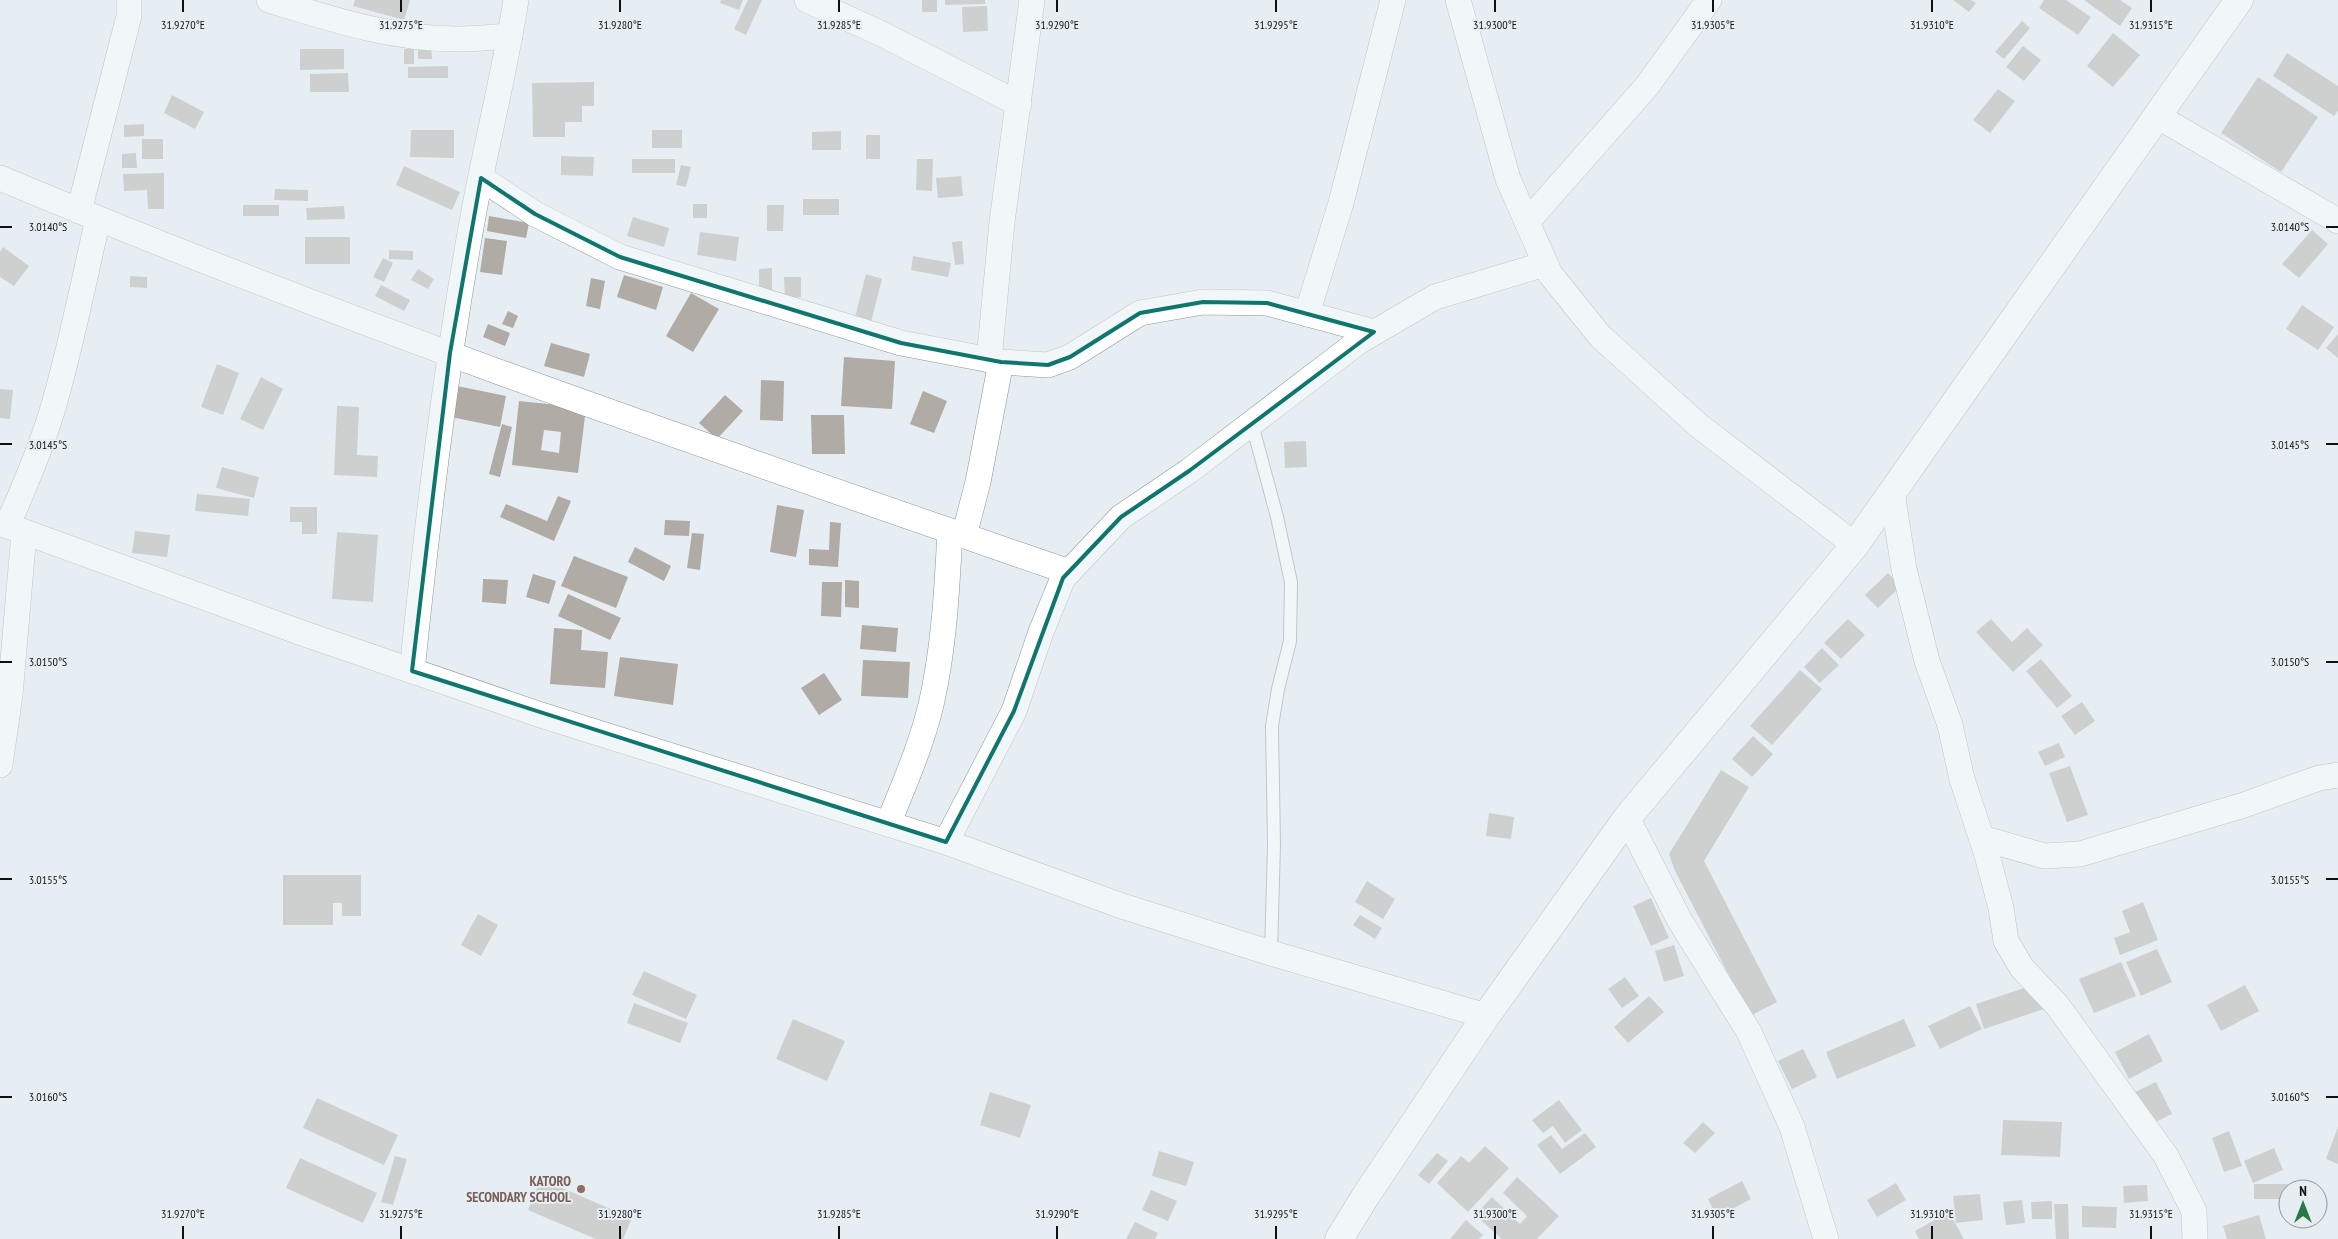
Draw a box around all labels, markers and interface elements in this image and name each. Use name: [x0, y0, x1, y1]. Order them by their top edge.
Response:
text: 31.9270°E: [161, 17, 205, 32]
text: 31.9275°E: [379, 17, 423, 32]
text: 31.9280°E: [598, 17, 642, 32]
text: 31.9285°E: [817, 17, 861, 32]
text: 31.9290°E: [1035, 17, 1079, 32]
text: 31.9295°E: [1254, 17, 1298, 32]
text: 31.9300°E: [1473, 17, 1517, 32]
text: 31.9305°E: [1691, 17, 1735, 32]
text: 31.9310°E: [1910, 17, 1954, 32]
text: 31.9315°E: [2129, 17, 2173, 32]
text: 3.0140°S: [29, 219, 67, 234]
text: 3.0140°S: [2271, 219, 2309, 234]
text: 3.0145°S: [29, 437, 67, 452]
text: 3.0145°S: [2271, 437, 2309, 452]
text: 3.0150°S: [29, 654, 67, 669]
text: 3.0150°S: [2271, 654, 2309, 669]
text: 3.0155°S: [29, 872, 67, 887]
text: 3.0155°S: [2271, 872, 2309, 887]
text: 3.0160°S: [29, 1089, 67, 1104]
text: 3.0160°S: [2271, 1089, 2309, 1104]
place label: KATORO SECONDARY SCHOOL: [466, 1172, 571, 1206]
north arrow: [2278, 1179, 2328, 1229]
text: N: [2299, 1182, 2307, 1200]
marker: KATORO SECONDARY SCHOOL: [575, 1183, 587, 1195]
text: 31.9270°E: [161, 1206, 205, 1221]
text: 31.9275°E: [379, 1206, 423, 1221]
text: 31.9280°E: [598, 1206, 642, 1221]
text: 31.9285°E: [817, 1206, 861, 1221]
text: 31.9290°E: [1035, 1206, 1079, 1221]
text: 31.9295°E: [1254, 1206, 1298, 1221]
text: 31.9300°E: [1473, 1206, 1517, 1221]
text: 31.9305°E: [1691, 1206, 1735, 1221]
text: 31.9310°E: [1910, 1206, 1954, 1221]
text: 31.9315°E: [2129, 1206, 2173, 1221]

